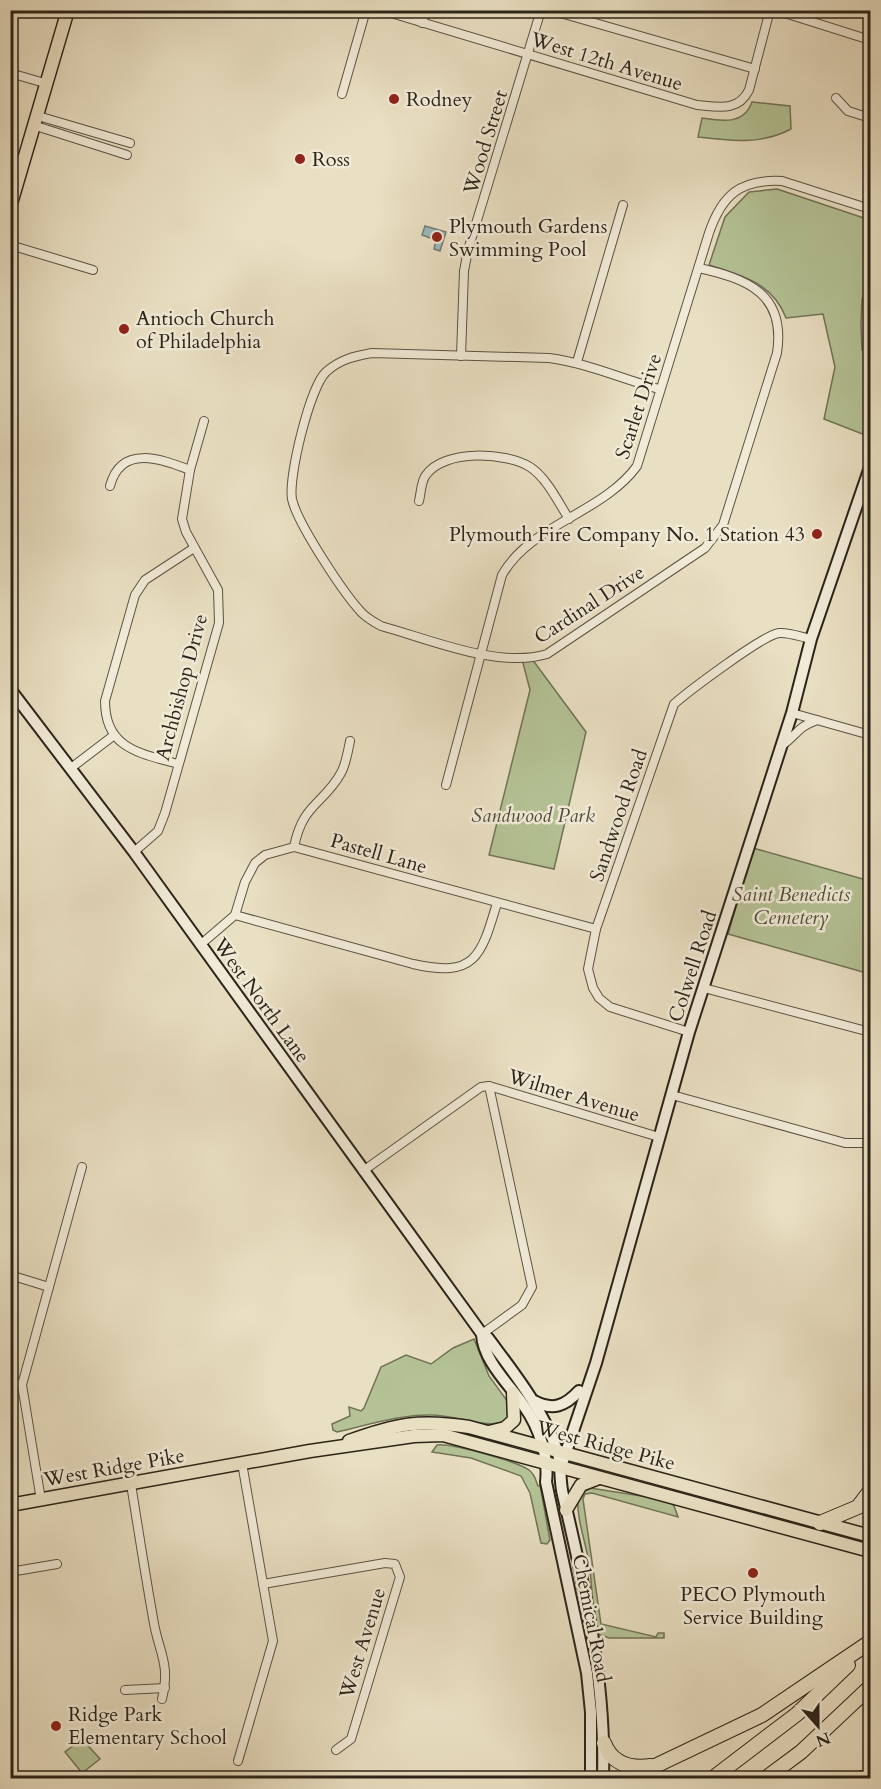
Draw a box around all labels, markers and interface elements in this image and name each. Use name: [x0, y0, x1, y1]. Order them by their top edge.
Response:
street label: West 12th Avenue: [527, 25, 686, 97]
place label: Rodney: [406, 86, 473, 113]
street label: Wood Street: [457, 86, 514, 199]
marker: Rodney: [387, 92, 401, 106]
place label: Ross: [312, 146, 350, 173]
marker: Ross: [293, 152, 307, 166]
place label: Plymouth Gardens Swimming Pool: [449, 213, 607, 263]
marker: Plymouth Gardens Swimming Pool: [430, 230, 444, 244]
place label: Antioch Church of Philadelphia: [136, 305, 274, 355]
marker: Antioch Church of Philadelphia: [117, 322, 131, 336]
street label: Scarlet Drive: [609, 350, 668, 462]
place label: Plymouth Fire Company No. 1 Station 43: [449, 521, 805, 548]
marker: Plymouth Fire Company No. 1 Station 43: [810, 527, 824, 541]
street label: Cardinal Drive: [529, 559, 650, 650]
street label: Archbishop Drive: [149, 611, 214, 763]
street label: Sandwood Road: [583, 745, 654, 885]
park label: Sandwood Park: [471, 802, 595, 829]
street label: Pastell Lane: [327, 827, 430, 880]
park label: Saint Benedicts Cemetery: [732, 881, 850, 931]
street label: Colwell Road: [662, 907, 723, 1025]
street label: West North Lane: [206, 931, 316, 1068]
street label: Wilmer Avenue: [504, 1062, 643, 1128]
street label: West Ridge Pike: [533, 1414, 678, 1477]
street label: West Ridge Pike: [41, 1442, 187, 1493]
street label: Chemical Road: [566, 1552, 617, 1685]
marker: PECO Plymouth Service Building: [746, 1566, 760, 1580]
place label: PECO Plymouth Service Building: [680, 1581, 826, 1631]
street label: West Avenue: [333, 1584, 392, 1703]
north arrow: [788, 1696, 848, 1756]
place label: Ridge Park Elementary School: [68, 1701, 227, 1751]
marker: Ridge Park Elementary School: [49, 1719, 63, 1733]
text: N: [812, 1726, 833, 1752]

